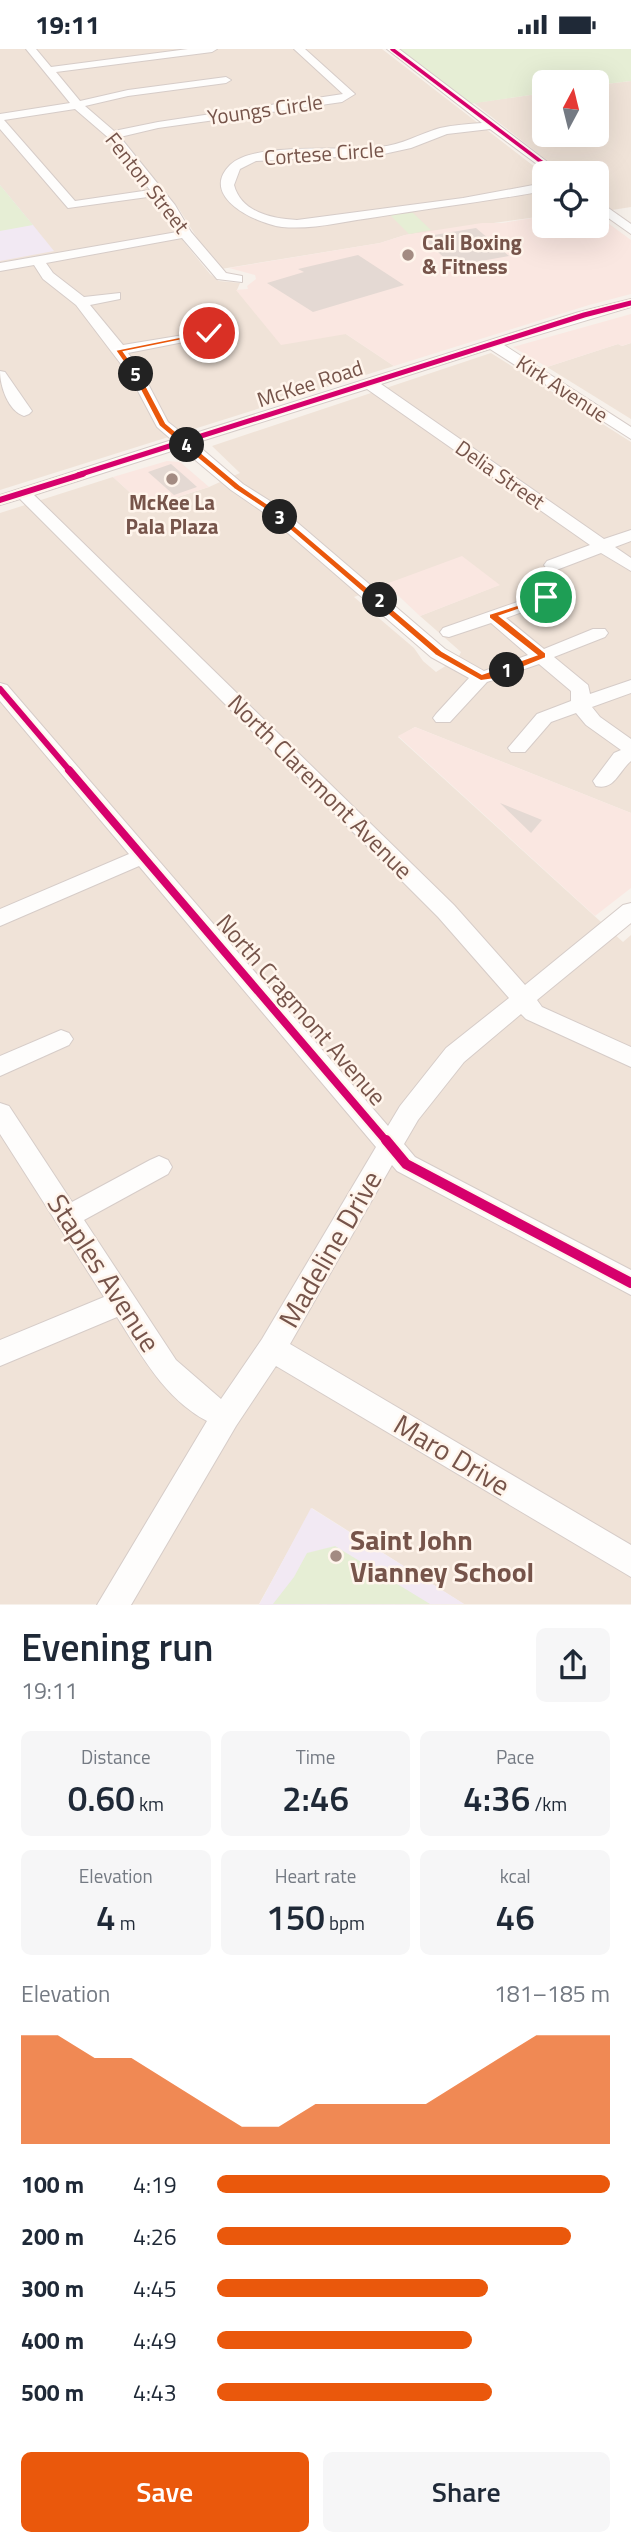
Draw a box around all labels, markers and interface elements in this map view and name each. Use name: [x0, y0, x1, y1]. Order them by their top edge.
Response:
text: 19:11: [35, 5, 100, 44]
north arrow: [532, 70, 609, 147]
map controls: [532, 70, 609, 238]
street label: Youngs Circle: [205, 85, 325, 133]
street label: Fenton Street: [98, 125, 198, 240]
street label: Cortese Circle: [263, 133, 385, 173]
button: locate: [532, 161, 609, 238]
place label: Cali Boxing & Fitness: [422, 226, 522, 282]
marker: Cali Boxing & Fitness: [400, 247, 416, 263]
pin: [179, 303, 239, 363]
icon: check: [190, 314, 228, 352]
street label: Kirk Avenue: [510, 346, 615, 430]
street label: McKee Road: [253, 351, 367, 415]
pin: 5: [118, 357, 154, 391]
text: 5: [130, 359, 141, 388]
pin: 4: [170, 427, 204, 463]
text: 4: [181, 430, 192, 459]
street label: Delia Street: [449, 432, 552, 517]
marker: McKee La Pala Plaza: [164, 471, 180, 487]
place label: McKee La Pala Plaza: [125, 486, 219, 542]
pin: 3: [262, 499, 298, 535]
text: 3: [274, 502, 285, 531]
pin: [516, 567, 576, 627]
icon: arrive: [527, 578, 565, 616]
pin: 2: [362, 583, 398, 617]
text: 2: [374, 585, 385, 614]
pin: 1: [490, 653, 524, 687]
text: 1: [501, 655, 512, 684]
street label: North Claremont Avenue: [220, 686, 421, 887]
street label: North Cragmont Avenue: [208, 906, 395, 1113]
street label: Madeline Drive: [267, 1162, 392, 1336]
street label: Staples Avenue: [37, 1185, 172, 1360]
street label: Maro Drive: [386, 1403, 519, 1506]
place label: Saint John Vianney School: [350, 1518, 534, 1593]
marker: Saint John Vianney School: [328, 1548, 344, 1564]
text: Evening run: [21, 1618, 214, 1676]
button: share: [536, 1628, 610, 1702]
text: 19:11: [21, 1673, 78, 1708]
text: Distance: [81, 1742, 151, 1771]
text: Time: [296, 1742, 335, 1771]
text: Pace: [496, 1742, 534, 1771]
text: 0.60: [68, 1771, 135, 1825]
text: 2:46: [282, 1771, 349, 1825]
text: 4:36: [463, 1771, 530, 1825]
text: km: [135, 1789, 164, 1818]
text: /km: [530, 1789, 567, 1818]
text: Elevation: [79, 1861, 153, 1890]
text: Heart rate: [275, 1861, 356, 1890]
text: kcal: [500, 1861, 531, 1890]
text: 4: [96, 1890, 116, 1944]
text: 150: [266, 1890, 325, 1944]
text: 46: [496, 1890, 535, 1944]
text: m: [116, 1908, 136, 1937]
text: bpm: [325, 1908, 365, 1937]
text: Elevation: [21, 1976, 110, 2011]
text: 181–185 m: [494, 1976, 610, 2011]
text: 100 m: [21, 2167, 84, 2202]
text: 4:19: [133, 2167, 177, 2202]
text: 200 m: [21, 2219, 84, 2254]
text: 4:26: [133, 2219, 177, 2254]
text: 300 m: [21, 2271, 84, 2306]
text: 4:45: [133, 2271, 177, 2306]
text: 400 m: [21, 2323, 84, 2358]
text: 4:49: [133, 2323, 177, 2358]
text: 500 m: [21, 2375, 84, 2410]
text: 4:43: [133, 2375, 177, 2410]
button: Save: [21, 2452, 309, 2532]
button: Share: [323, 2452, 610, 2532]

